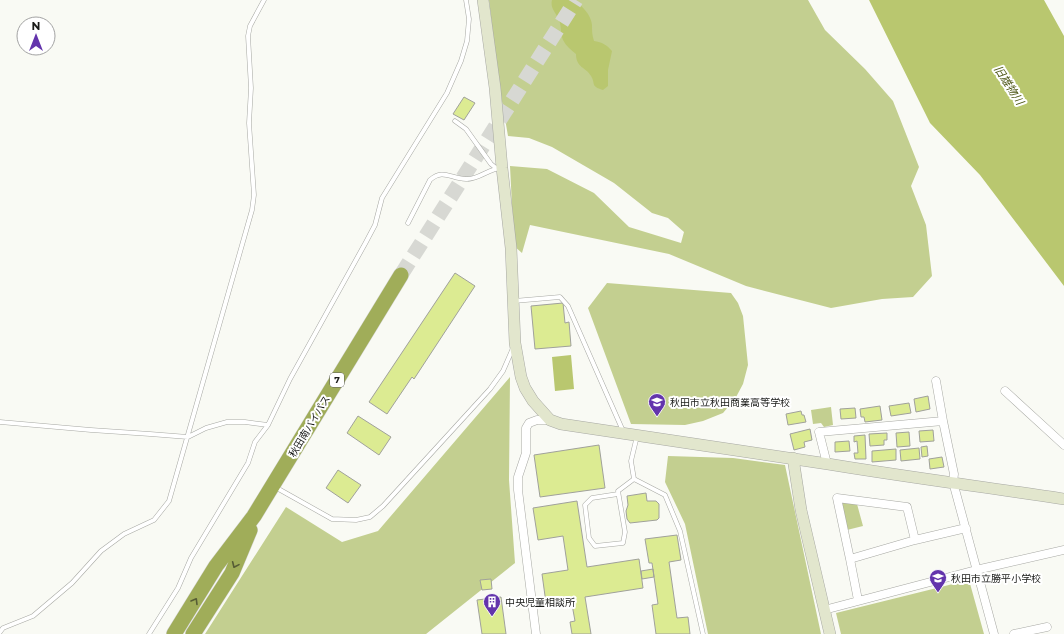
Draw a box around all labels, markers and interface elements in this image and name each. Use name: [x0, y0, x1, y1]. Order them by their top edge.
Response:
north arrow: [16, 16, 56, 56]
text: N: [32, 19, 40, 33]
water label: 旧雄物川: [991, 63, 1027, 108]
road number: 7: [330, 373, 344, 387]
school or university icon: 秋田市立秋田商業高等学校: [647, 392, 667, 417]
street label: 秋田南バイパス: [286, 393, 333, 460]
place label: 秋田市立秋田商業高等学校: [670, 396, 790, 409]
one-way arrow: [232, 561, 240, 569]
school or university icon: 秋田市立勝平小学校: [928, 568, 948, 593]
place label: 秋田市立勝平小学校: [951, 572, 1041, 585]
building icon: 中央児童相談所: [482, 592, 502, 617]
place label: 中央児童相談所: [505, 596, 575, 609]
one-way arrow: [190, 598, 197, 605]

